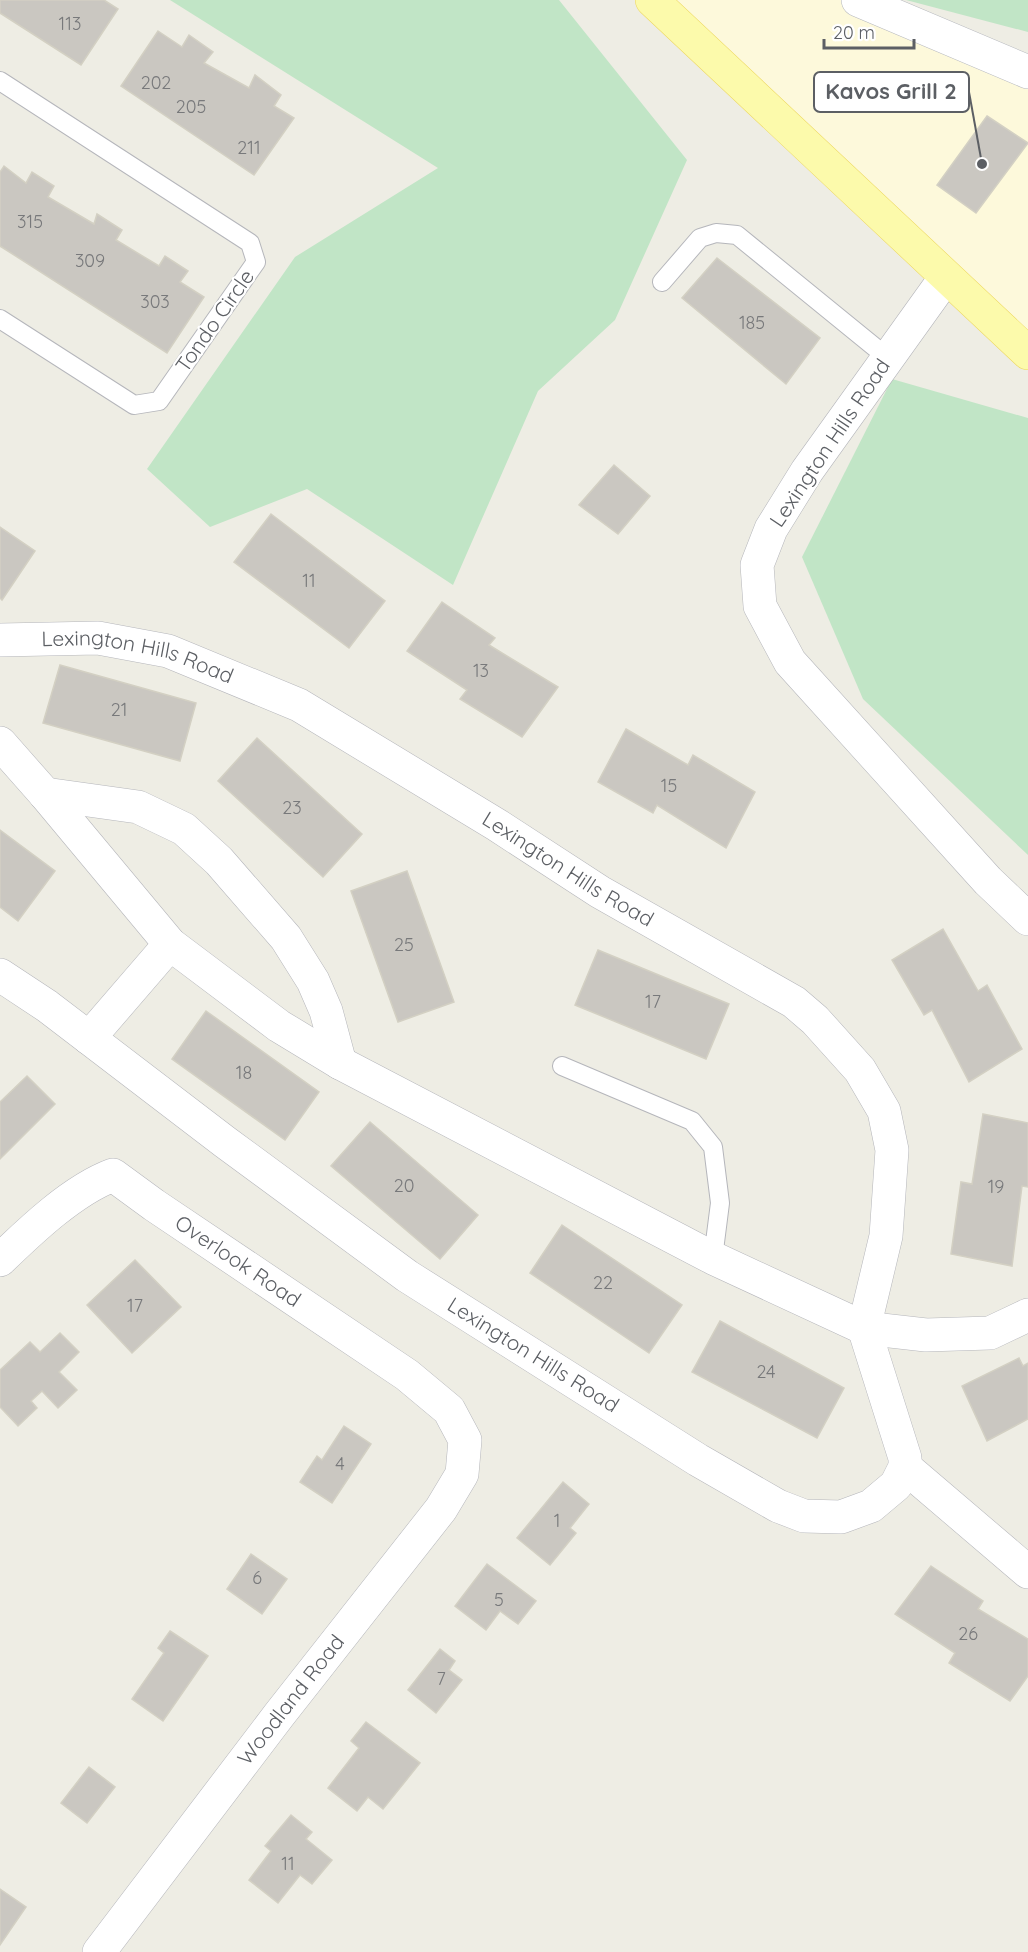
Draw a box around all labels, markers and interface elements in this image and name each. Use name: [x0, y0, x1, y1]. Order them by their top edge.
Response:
house number: 113: [59, 12, 81, 35]
scale bar: [824, 12, 914, 50]
text: 20 m: [833, 21, 875, 44]
house number: 202: [141, 71, 171, 94]
callout: Kavos Grill 2: [814, 72, 969, 112]
text: Kavos Grill 2: [825, 77, 957, 105]
house number: 205: [176, 95, 206, 118]
house number: 211: [237, 136, 261, 159]
house number: 315: [17, 210, 43, 233]
house number: 309: [75, 249, 105, 272]
street label: Tondo Circle: [169, 264, 259, 377]
house number: 303: [140, 290, 170, 313]
house number: 185: [739, 311, 765, 334]
street label: Lexington Hills Road: [763, 353, 895, 532]
house number: 11: [302, 569, 316, 592]
street label: Lexington Hills Road: [41, 624, 238, 689]
house number: 13: [473, 659, 489, 682]
house number: 21: [111, 698, 127, 721]
house number: 15: [661, 774, 677, 797]
house number: 23: [282, 796, 302, 819]
street label: Lexington Hills Road: [478, 805, 659, 932]
house number: 25: [394, 933, 414, 956]
house number: 17: [645, 990, 661, 1013]
house number: 18: [236, 1061, 252, 1084]
house number: 20: [394, 1174, 414, 1197]
house number: 19: [988, 1175, 1004, 1198]
street label: Overlook Road: [170, 1209, 306, 1312]
house number: 22: [593, 1271, 613, 1294]
street label: Lexington Hills Road: [443, 1291, 624, 1417]
house number: 17: [127, 1294, 143, 1317]
house number: 24: [756, 1360, 776, 1383]
house number: 4: [335, 1452, 345, 1475]
house number: 1: [554, 1509, 560, 1532]
house number: 6: [252, 1566, 262, 1589]
house number: 5: [494, 1588, 504, 1611]
house number: 26: [958, 1622, 978, 1645]
street label: Woodland Road: [231, 1629, 349, 1770]
house number: 7: [436, 1667, 446, 1690]
house number: 11: [281, 1852, 295, 1875]

